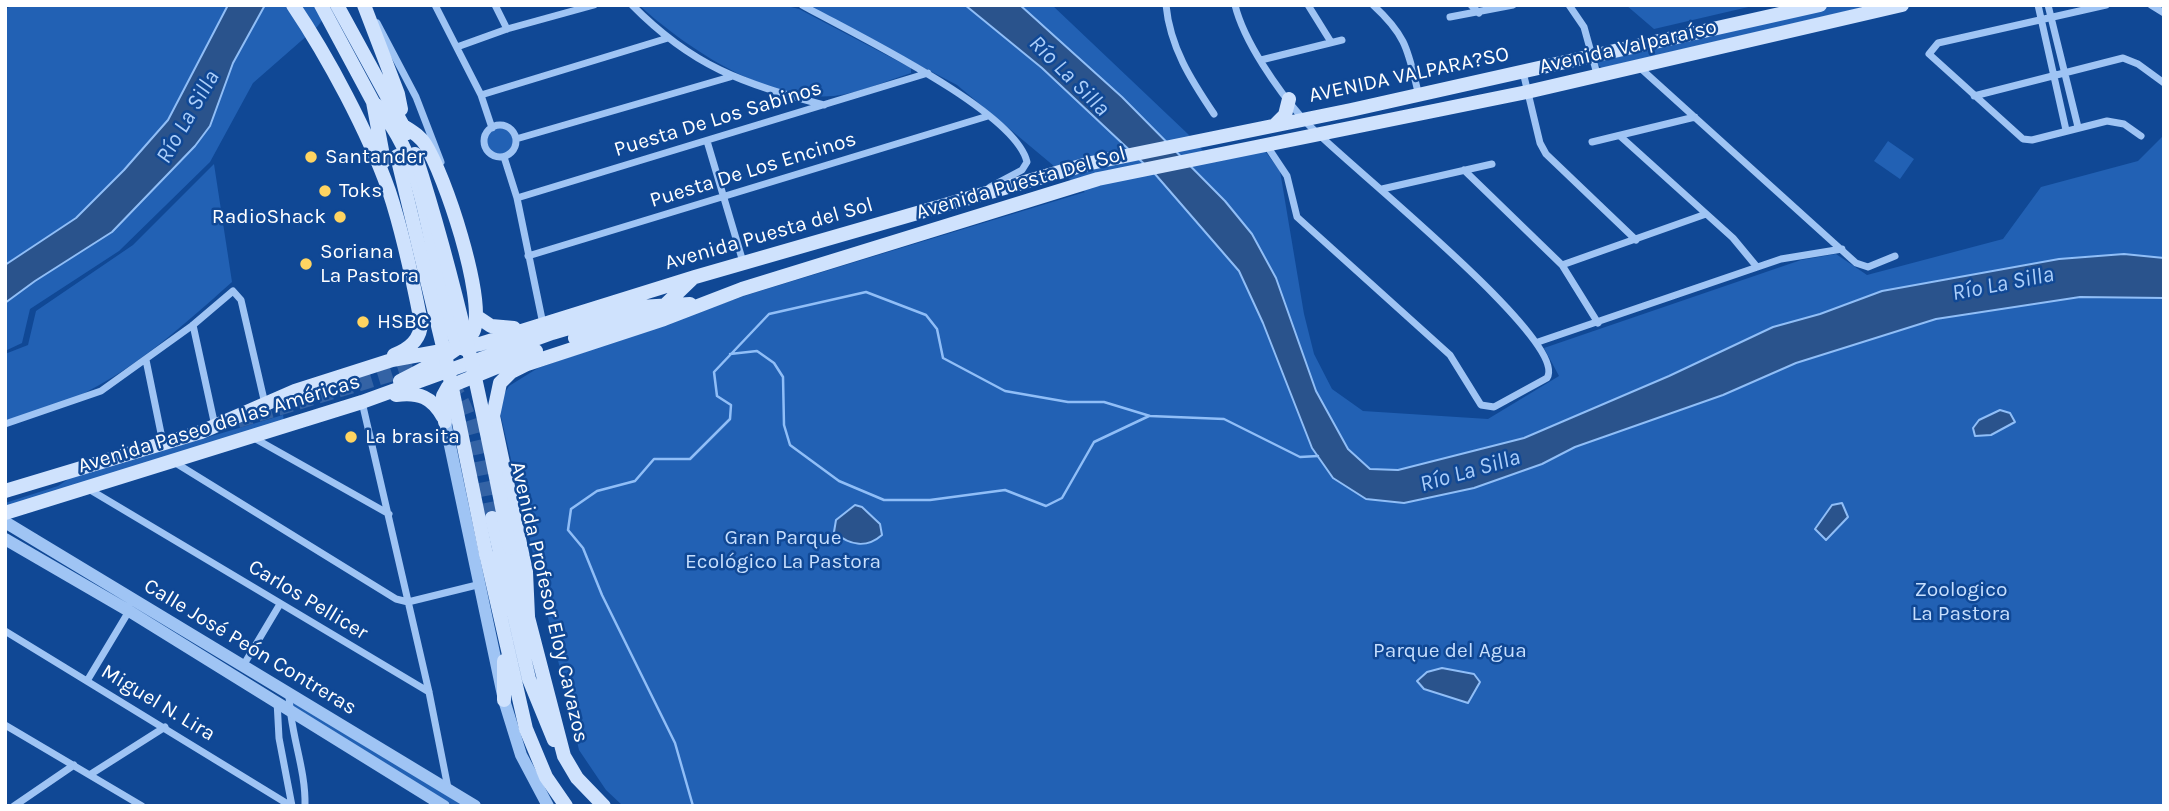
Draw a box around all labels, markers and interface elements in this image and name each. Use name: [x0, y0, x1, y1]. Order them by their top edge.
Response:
street label: Avenida Valparaíso: [1537, 14, 1719, 80]
water label: Río La Silla: [1023, 30, 1115, 122]
street label: AVENIDA VALPARA?SO: [1307, 41, 1511, 109]
water label: Río La Silla: [150, 65, 226, 169]
street label: Puesta De Los Sabinos: [611, 75, 825, 163]
street label: Puesta De Los Encinos: [647, 127, 859, 213]
street label: Avenida Puesta Del Sol: [913, 141, 1129, 225]
place label: Santander: [325, 144, 425, 170]
marker: Santander: [303, 149, 319, 165]
place label: Toks: [339, 178, 382, 204]
marker: Toks: [317, 183, 333, 199]
street label: Avenida Puesta del Sol: [662, 192, 876, 276]
place label: RadioShack: [212, 204, 326, 230]
marker: RadioShack: [332, 209, 348, 225]
place label: Soriana La Pastora: [320, 239, 419, 289]
marker: Soriana La Pastora: [298, 256, 314, 272]
water label: Río La Silla: [1950, 261, 2056, 307]
place label: HSBC: [377, 309, 430, 335]
marker: HSBC: [355, 314, 371, 330]
street label: Avenida Paseo de las Américas: [75, 369, 363, 479]
place label: La brasita: [365, 424, 460, 450]
marker: La brasita: [343, 429, 359, 445]
water label: Río La Silla: [1417, 444, 1523, 498]
street label: Avenida Profesor Eloy Cavazos: [504, 459, 594, 745]
park label: Gran Parque Ecológico La Pastora: [685, 525, 881, 575]
street label: Carlos Pellicer: [244, 554, 372, 646]
street label: Calle José Peón Contreras: [139, 573, 361, 721]
park label: Zoologico La Pastora: [1911, 577, 2011, 627]
park label: Parque del Agua: [1373, 638, 1527, 664]
street label: Miguel N. Lira: [96, 659, 220, 747]

